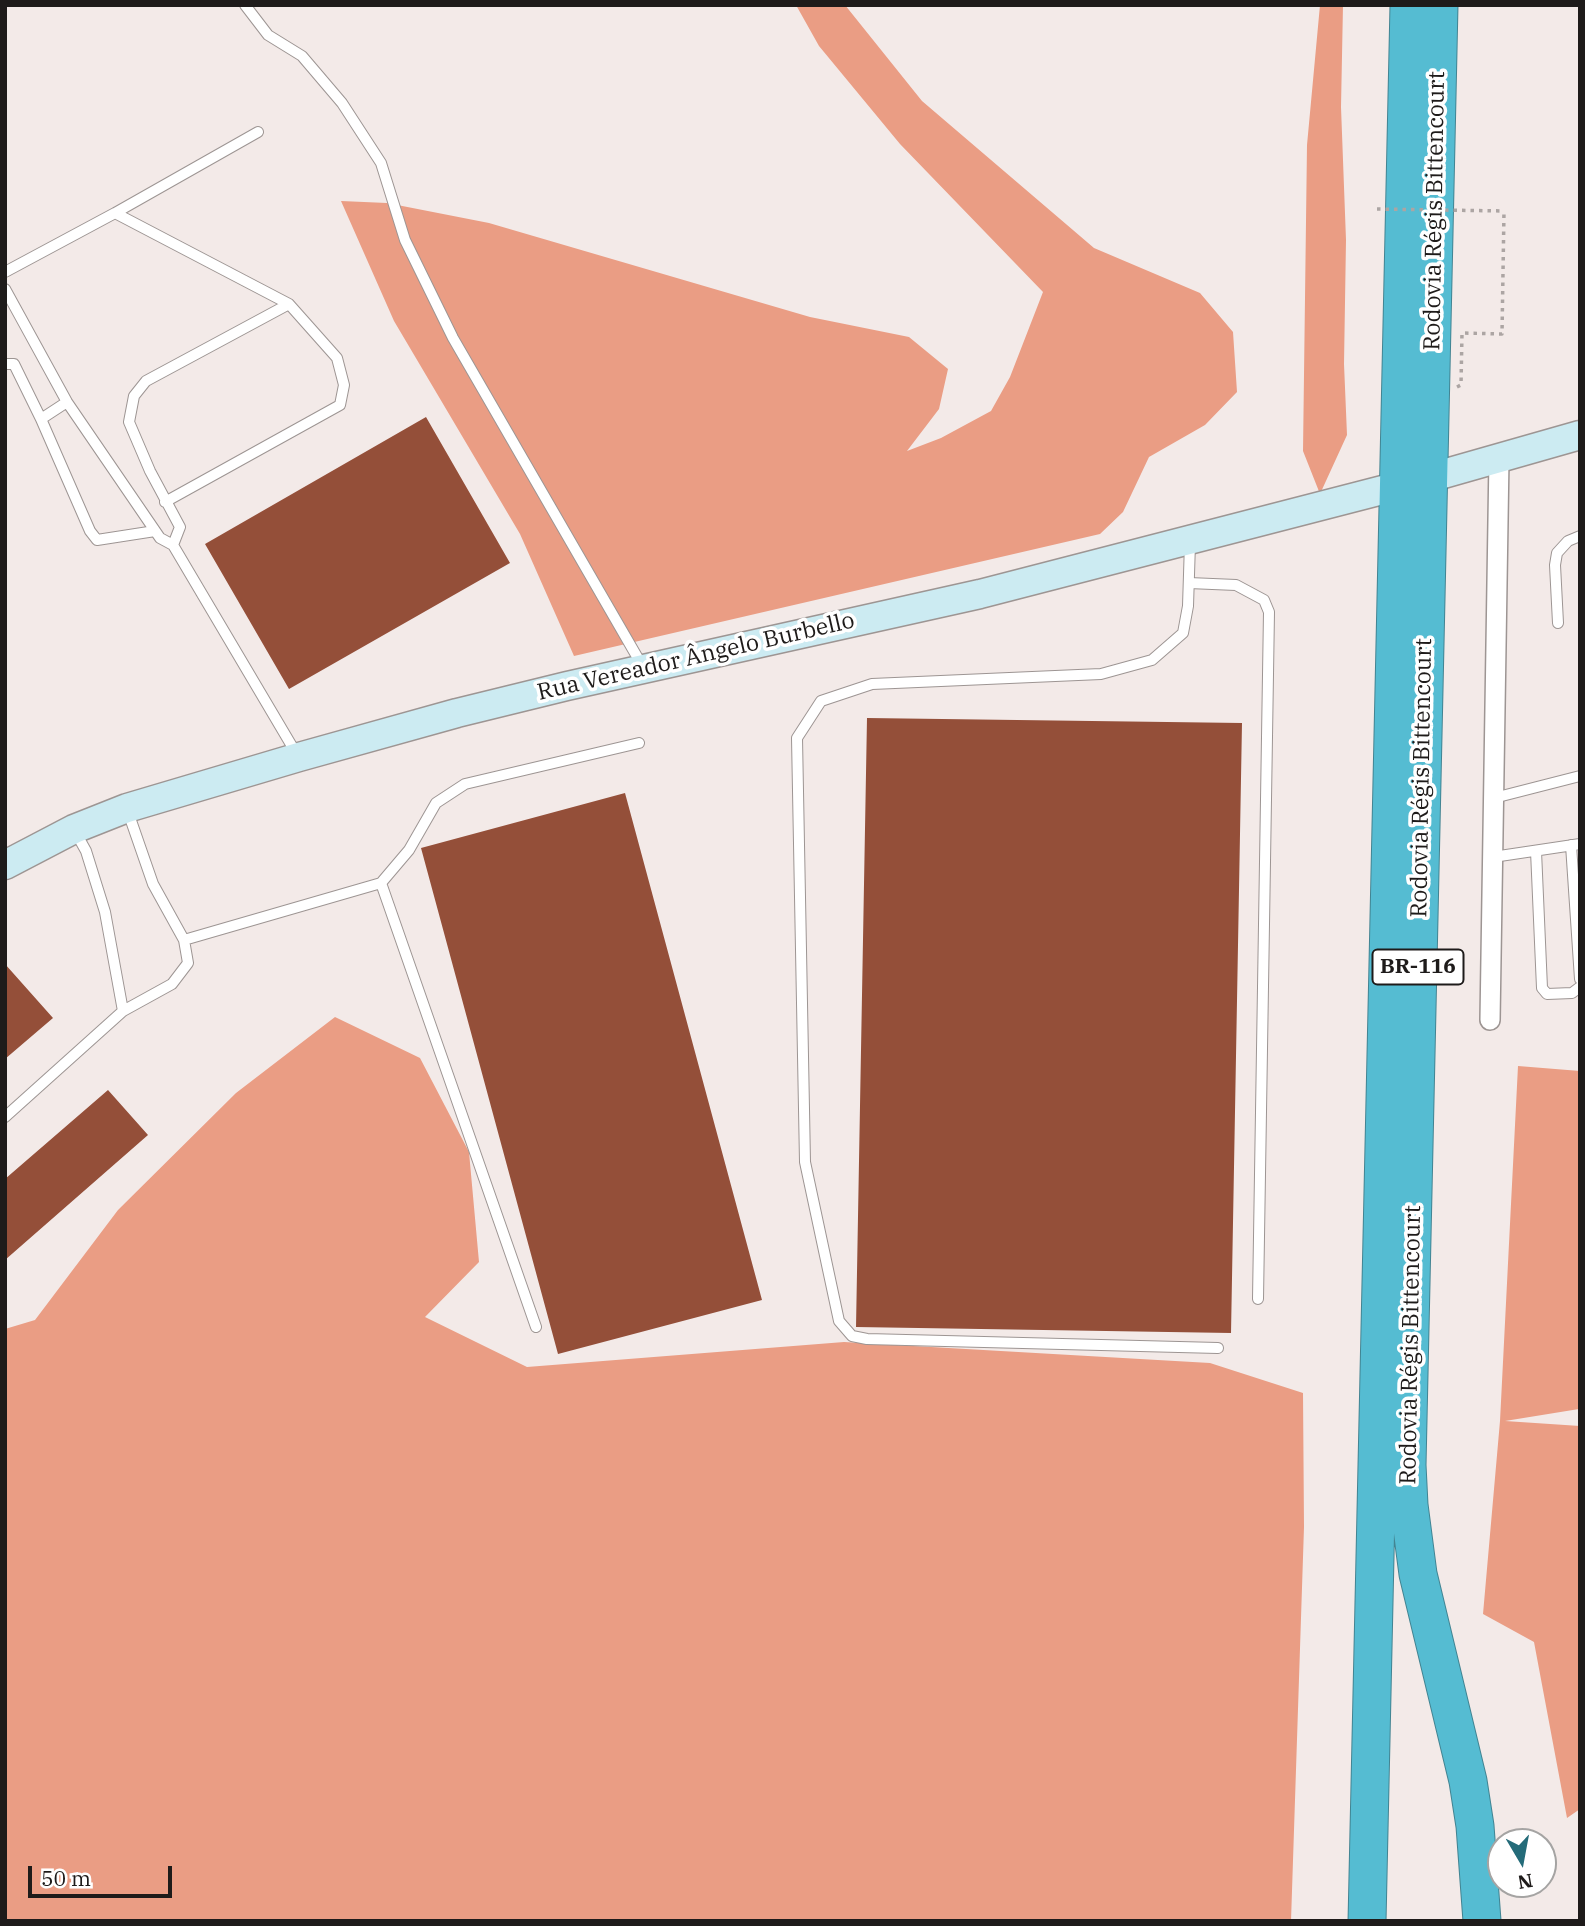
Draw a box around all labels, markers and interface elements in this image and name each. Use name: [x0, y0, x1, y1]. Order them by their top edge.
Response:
street label: Rodovia Régis Bittencourt: [1419, 71, 1451, 351]
street label: Rua Vereador Ângelo Burbello: [535, 607, 857, 707]
street label: Rodovia Régis Bittencourt: [1406, 638, 1438, 918]
road number: BR-116: [1372, 950, 1464, 984]
street label: Rodovia Régis Bittencourt: [1395, 1205, 1427, 1485]
north arrow: [1487, 1828, 1557, 1898]
scale bar: [32, 1853, 175, 1897]
text: 50 m: [41, 1864, 91, 1892]
text: N: [1516, 1869, 1535, 1895]

